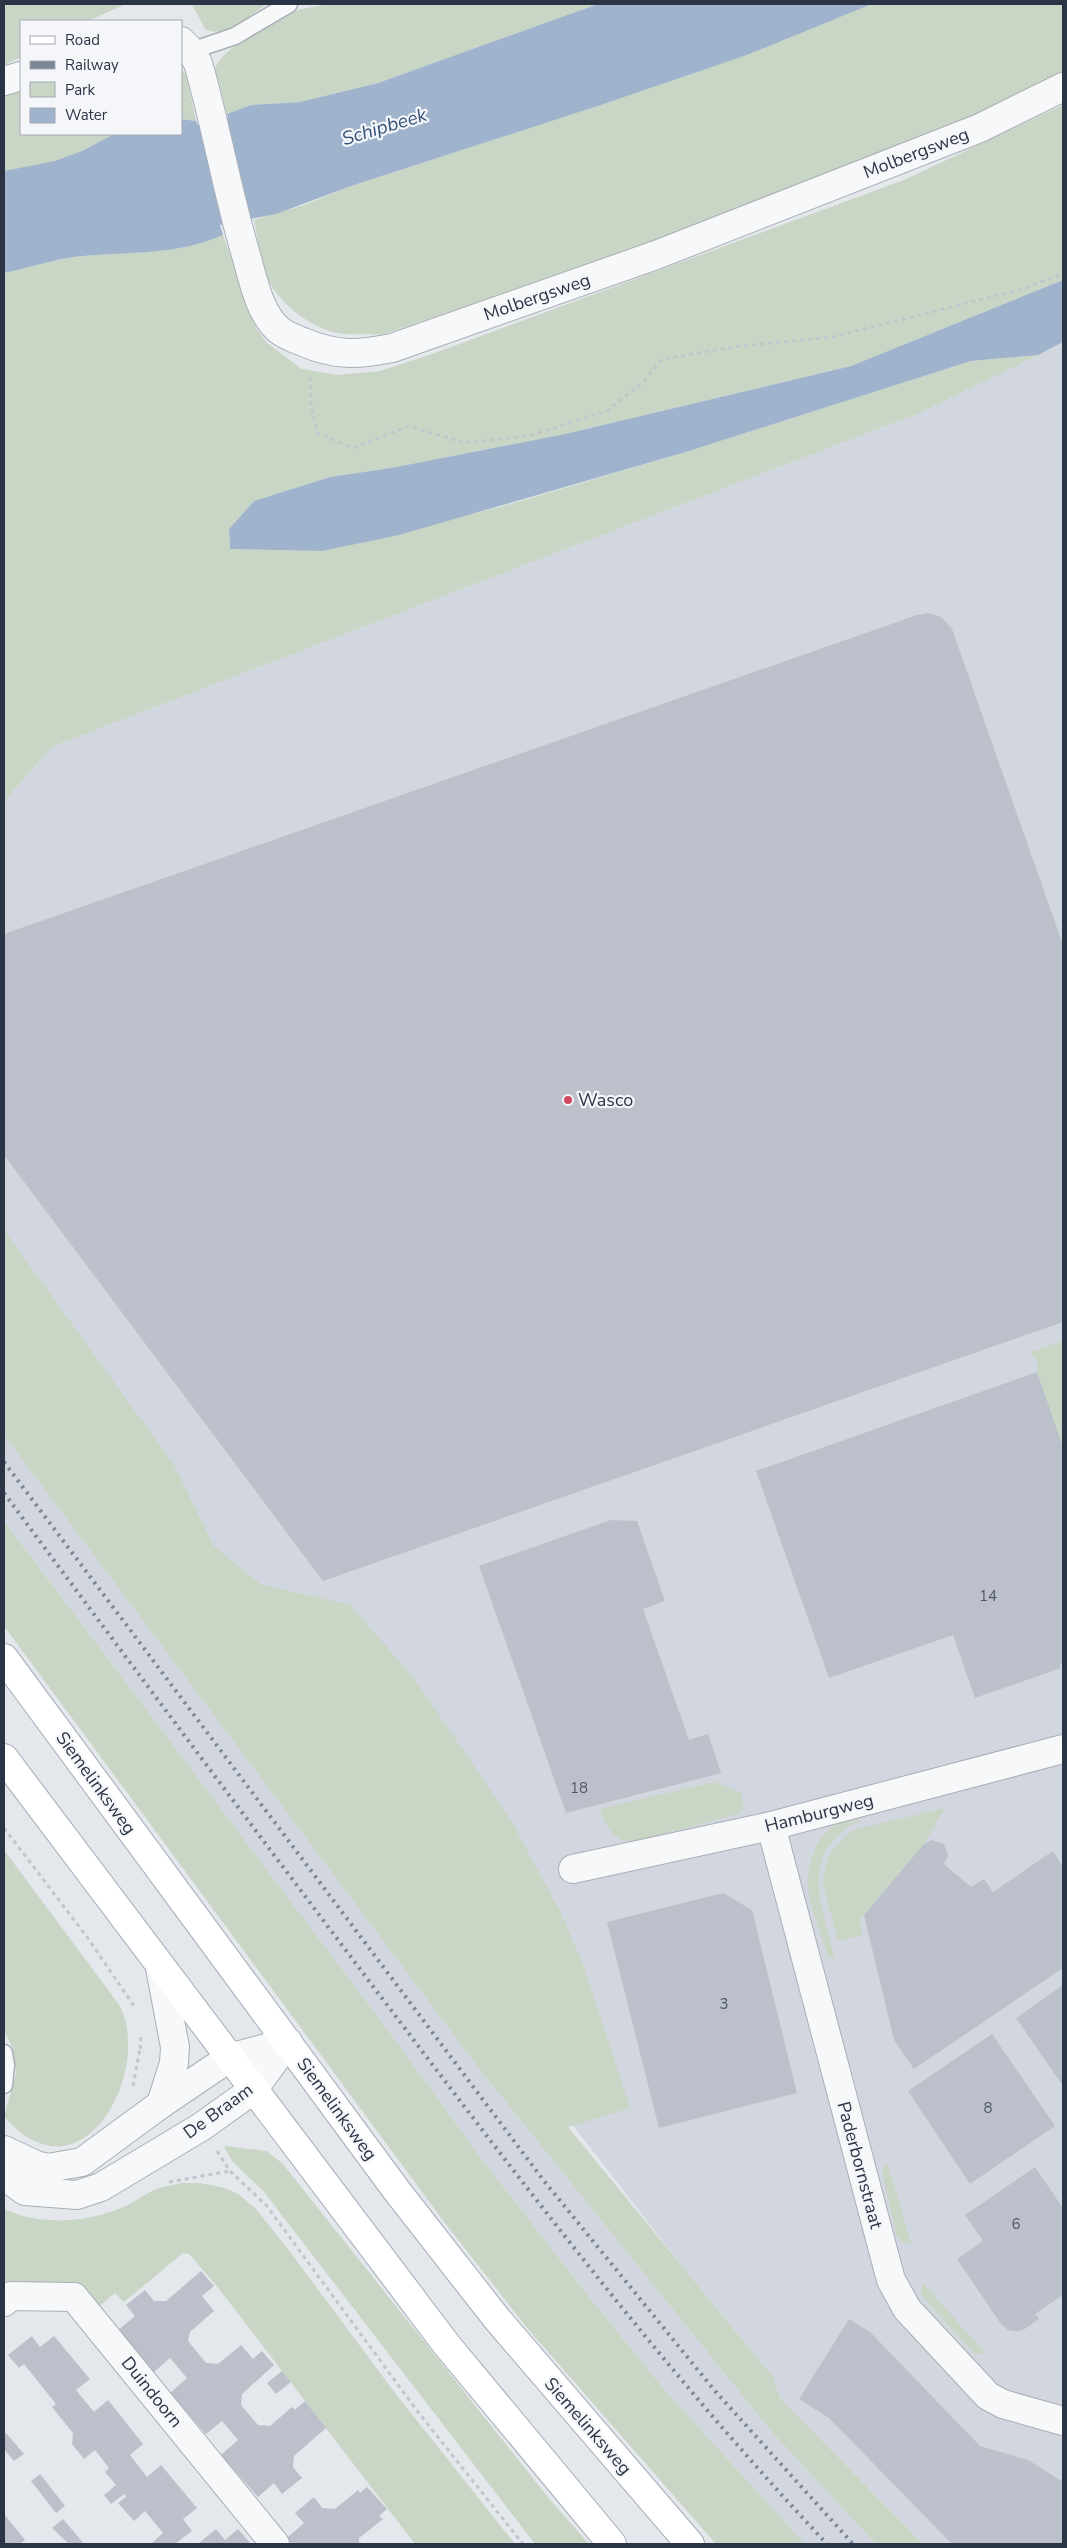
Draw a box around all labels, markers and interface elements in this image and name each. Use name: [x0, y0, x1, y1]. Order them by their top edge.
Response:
legend: [20, 20, 182, 135]
text: Road: [65, 30, 100, 50]
text: Railway: [65, 55, 119, 75]
text: Park: [65, 80, 95, 100]
water label: Schipbeek: [339, 102, 430, 152]
text: Water: [65, 105, 108, 125]
street label: Molbergsweg: [860, 122, 972, 184]
street label: Molbergsweg: [480, 268, 594, 326]
place label: Wasco: [578, 1088, 633, 1112]
marker: Wasco: [562, 1094, 574, 1106]
house number: 14: [979, 1586, 997, 1606]
street label: Siemelinksweg: [50, 1727, 142, 1839]
house number: 18: [570, 1778, 588, 1798]
street label: Hamburgweg: [762, 1788, 876, 1838]
house number: 3: [719, 1994, 729, 2014]
street label: Siemelinksweg: [291, 2053, 383, 2165]
street label: De Braam: [178, 2078, 258, 2144]
house number: 8: [983, 2098, 993, 2118]
street label: Paderbornstraat: [831, 2099, 889, 2232]
house number: 6: [1011, 2214, 1021, 2234]
street label: Duindoorn: [116, 2351, 188, 2433]
street label: Siemelinksweg: [539, 2372, 637, 2480]

